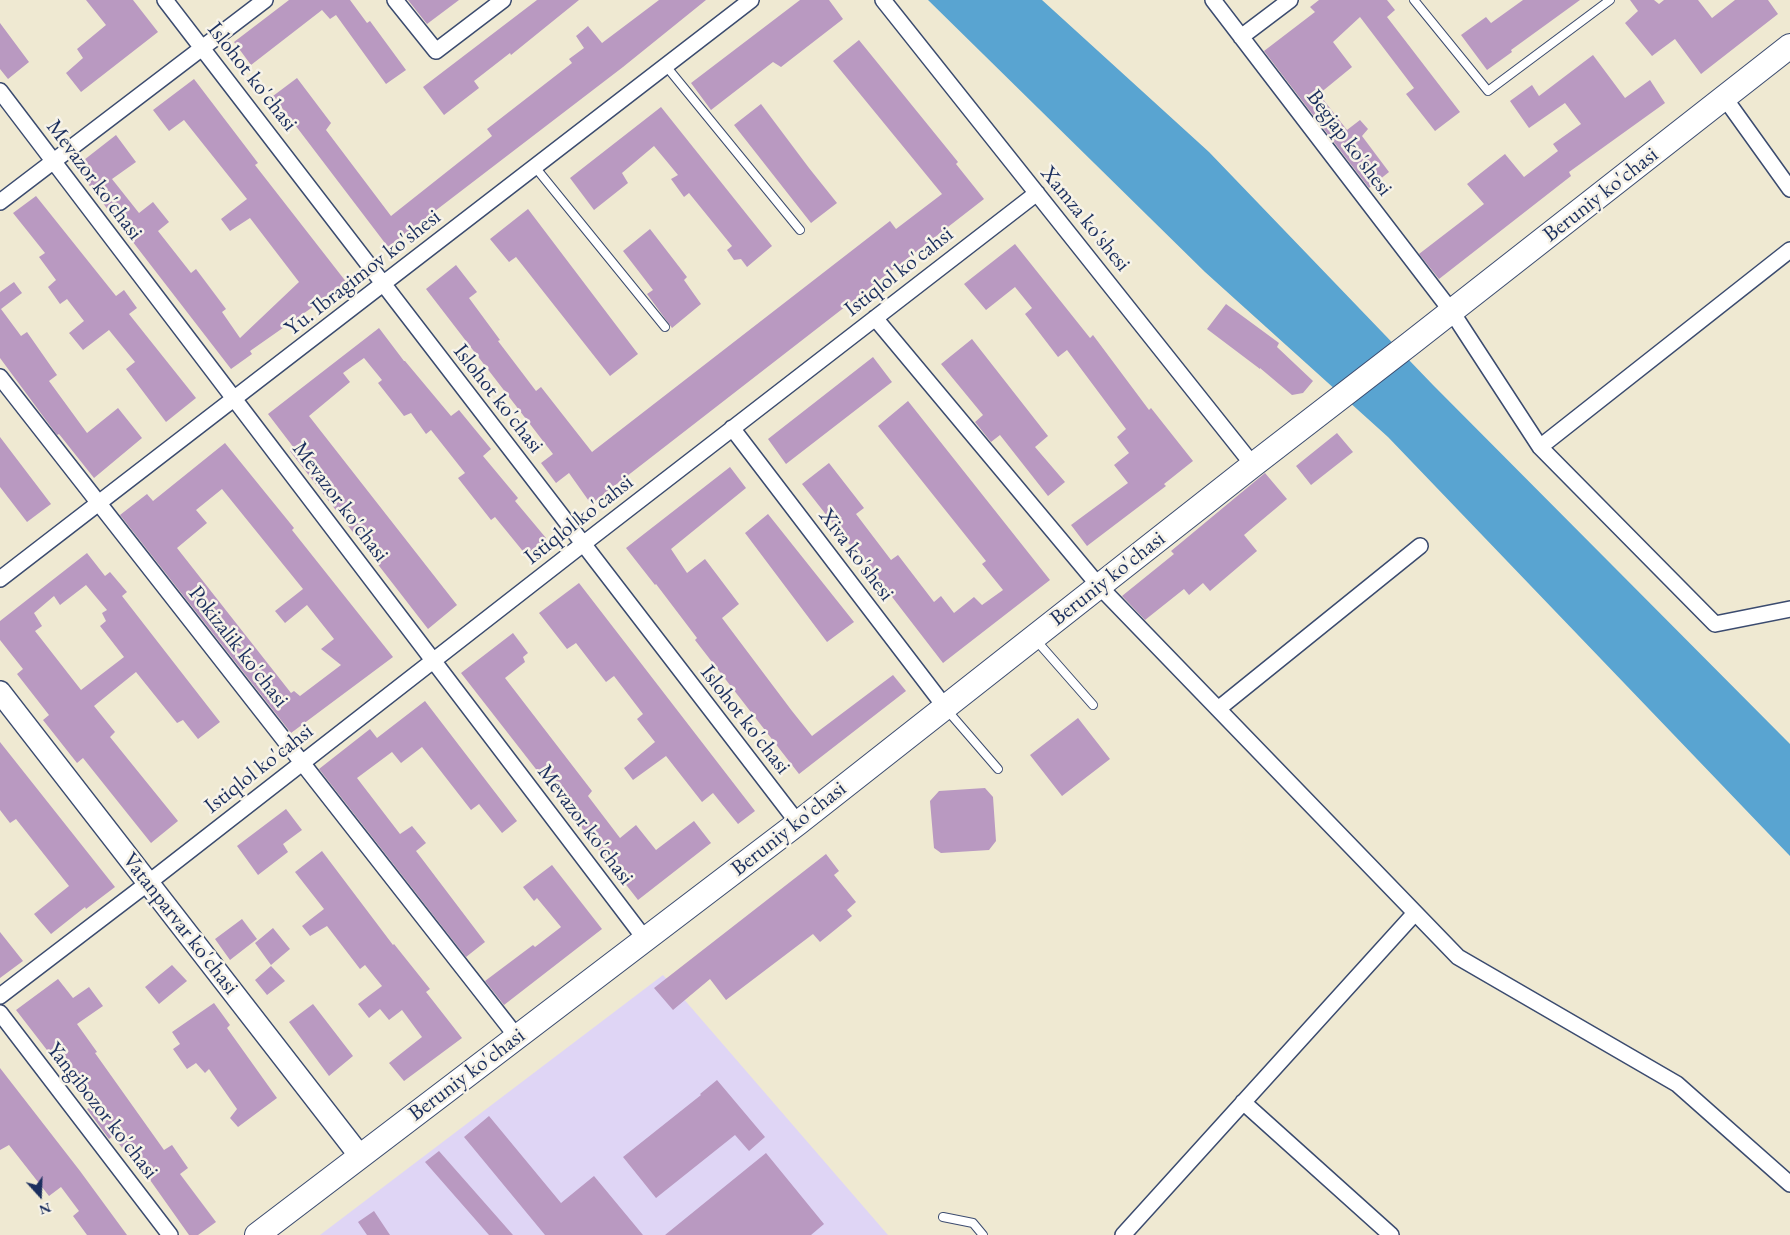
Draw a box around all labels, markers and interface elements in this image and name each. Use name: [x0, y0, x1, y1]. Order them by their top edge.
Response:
street label: Islohot ko'chasi: [201, 17, 303, 137]
street label: Begjap ko'shesi: [1300, 85, 1398, 201]
street label: Mevazor ko'chasi: [40, 115, 148, 245]
street label: Beruniy ko'chasi: [1538, 142, 1664, 248]
street label: Xamza ko'shesi: [1034, 161, 1136, 277]
street label: Yu. Ibragimov ko'shesi: [280, 204, 446, 342]
street label: Istiqlol ko'cahsi: [839, 221, 959, 323]
street label: Islohot ko'chasi: [447, 339, 549, 459]
street label: Mevazor ko'chasi: [286, 437, 394, 567]
street label: Istiqlol ko'cahsi: [519, 469, 639, 571]
street label: Xiva ko'shesi: [813, 504, 899, 606]
street label: Beruniy ko'chasi: [1045, 526, 1171, 632]
street label: Pokizalik ko'chasi: [182, 581, 294, 713]
street label: Islohot ko'chasi: [694, 660, 796, 780]
street label: Istiqlol ko'cahsi: [199, 718, 319, 820]
street label: Mevazor ko'chasi: [531, 760, 639, 890]
street label: Beruniy ko'chasi: [726, 776, 852, 882]
street label: Vatanparvar ko'chasi: [116, 848, 244, 1000]
street label: Beruniy ko'chasi: [404, 1023, 530, 1127]
street label: Yangibozor ko'chasi: [41, 1038, 163, 1184]
north arrow: [15, 1170, 65, 1220]
text: N: [37, 1199, 54, 1219]

